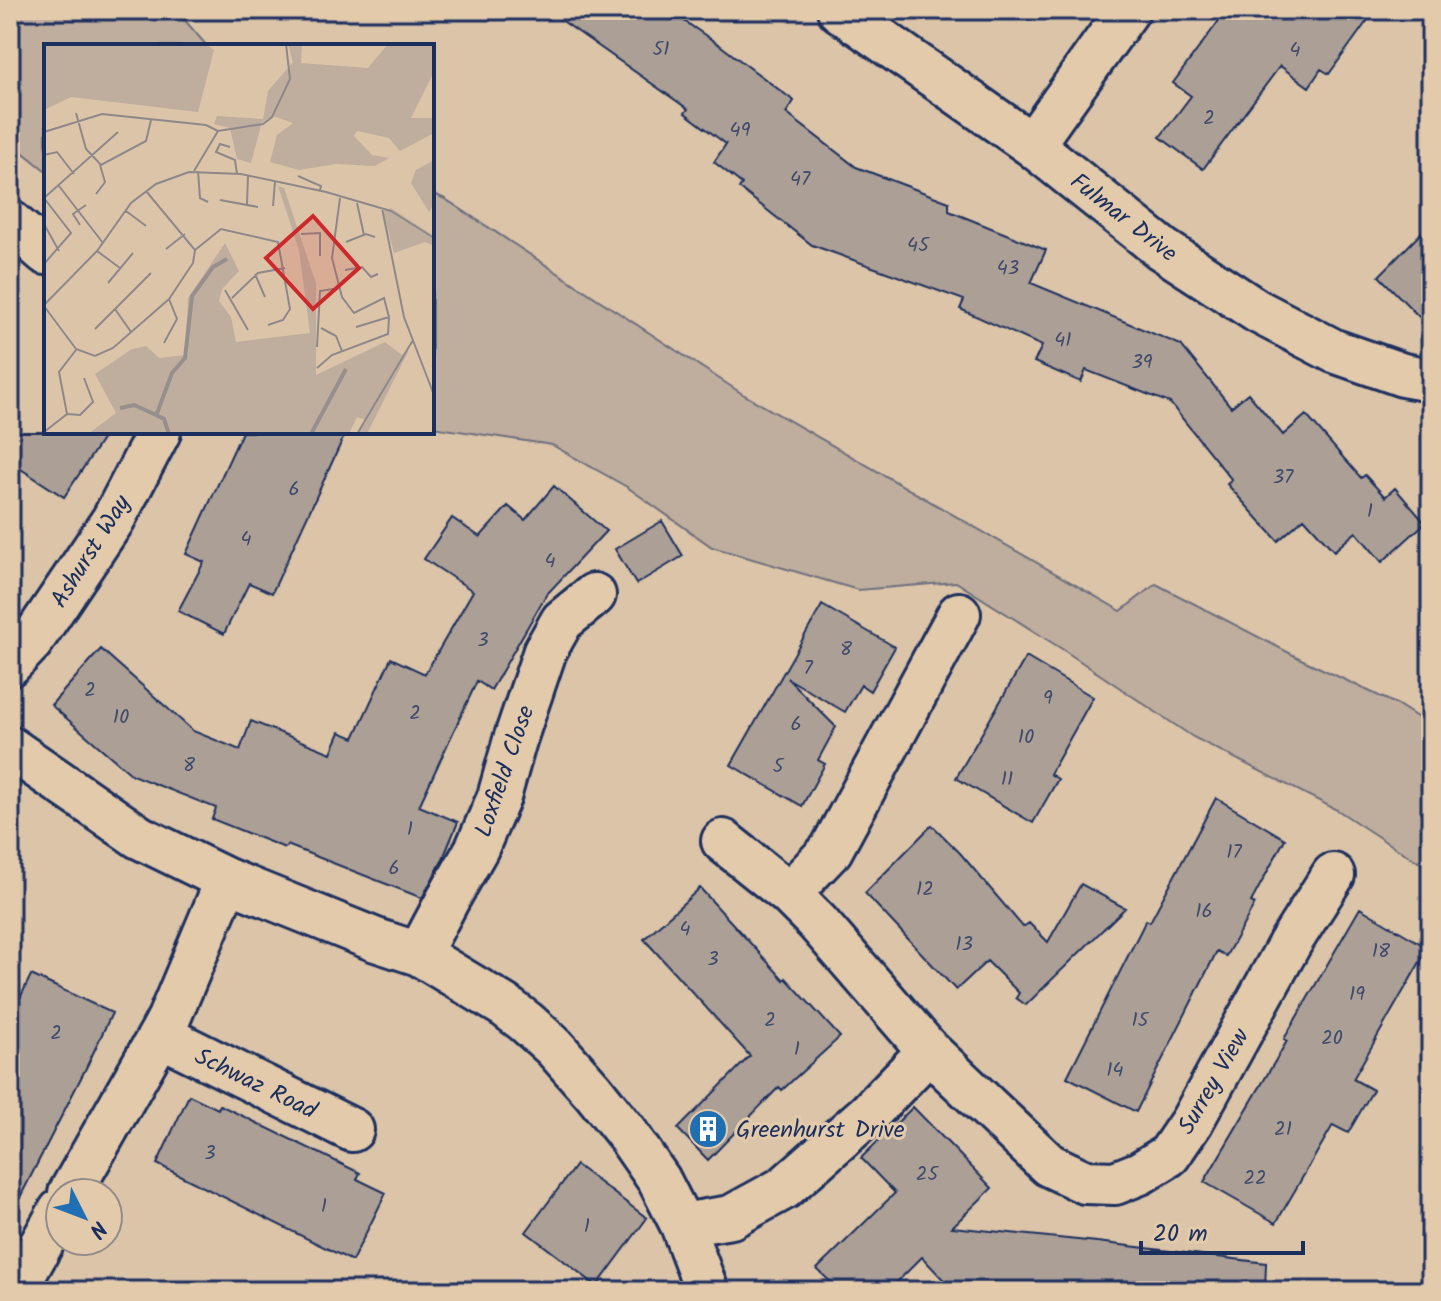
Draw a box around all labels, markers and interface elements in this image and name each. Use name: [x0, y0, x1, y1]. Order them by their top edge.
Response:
house number: 51: [652, 34, 670, 66]
house number: 4: [1289, 35, 1301, 67]
inset map: [44, 44, 434, 434]
house number: 2: [1203, 103, 1215, 135]
house number: 49: [730, 115, 751, 147]
street label: Fulmar Drive: [1061, 163, 1186, 273]
house number: 47: [790, 164, 811, 196]
house number: 45: [907, 230, 930, 262]
house number: 43: [997, 253, 1019, 285]
house number: 41: [1054, 325, 1072, 357]
house number: 39: [1131, 347, 1153, 379]
house number: 37: [1273, 462, 1294, 494]
house number: 6: [288, 474, 300, 506]
street label: Ashurst Way: [41, 487, 142, 616]
house number: 1: [1367, 496, 1373, 528]
house number: 4: [240, 524, 252, 556]
house number: 4: [544, 546, 556, 578]
house number: 3: [477, 625, 489, 657]
house number: 8: [840, 634, 853, 666]
house number: 7: [803, 653, 813, 685]
house number: 2: [84, 675, 96, 707]
house number: 9: [1043, 683, 1053, 715]
house number: 2: [409, 698, 421, 730]
street label: Loxfield Close: [465, 700, 546, 843]
house number: 10: [113, 702, 129, 734]
house number: 6: [790, 709, 802, 741]
house number: 10: [1018, 722, 1034, 754]
house number: 8: [183, 750, 196, 782]
house number: 5: [773, 751, 785, 783]
house number: 11: [1001, 764, 1013, 796]
house number: 1: [407, 814, 413, 846]
house number: 17: [1226, 837, 1243, 869]
house number: 6: [388, 853, 400, 885]
house number: 12: [916, 874, 934, 906]
house number: 16: [1195, 896, 1213, 928]
house number: 4: [679, 914, 691, 946]
house number: 13: [955, 929, 973, 961]
house number: 18: [1372, 936, 1391, 968]
house number: 3: [707, 944, 719, 976]
house number: 19: [1349, 979, 1365, 1011]
house number: 2: [764, 1005, 776, 1037]
house number: 15: [1131, 1005, 1150, 1037]
house number: 2: [50, 1018, 62, 1050]
street label: Surrey View: [1168, 1020, 1261, 1142]
house number: 20: [1321, 1023, 1343, 1055]
house number: 1: [794, 1034, 800, 1066]
street label: Schwaz Road: [187, 1038, 324, 1131]
house number: 14: [1106, 1055, 1124, 1087]
building icon: Greenhurst Drive: [687, 1108, 729, 1150]
place label: Greenhurst Drive: [736, 1111, 905, 1150]
house number: 21: [1274, 1114, 1292, 1146]
house number: 3: [204, 1138, 216, 1170]
house number: 25: [916, 1159, 939, 1191]
house number: 22: [1243, 1163, 1267, 1195]
north arrow: [44, 1177, 124, 1257]
house number: 1: [321, 1191, 327, 1223]
scale bar: [1141, 1205, 1303, 1255]
house number: 1: [584, 1211, 590, 1243]
text: N: [79, 1212, 115, 1246]
text: 20 m: [1153, 1215, 1208, 1254]

